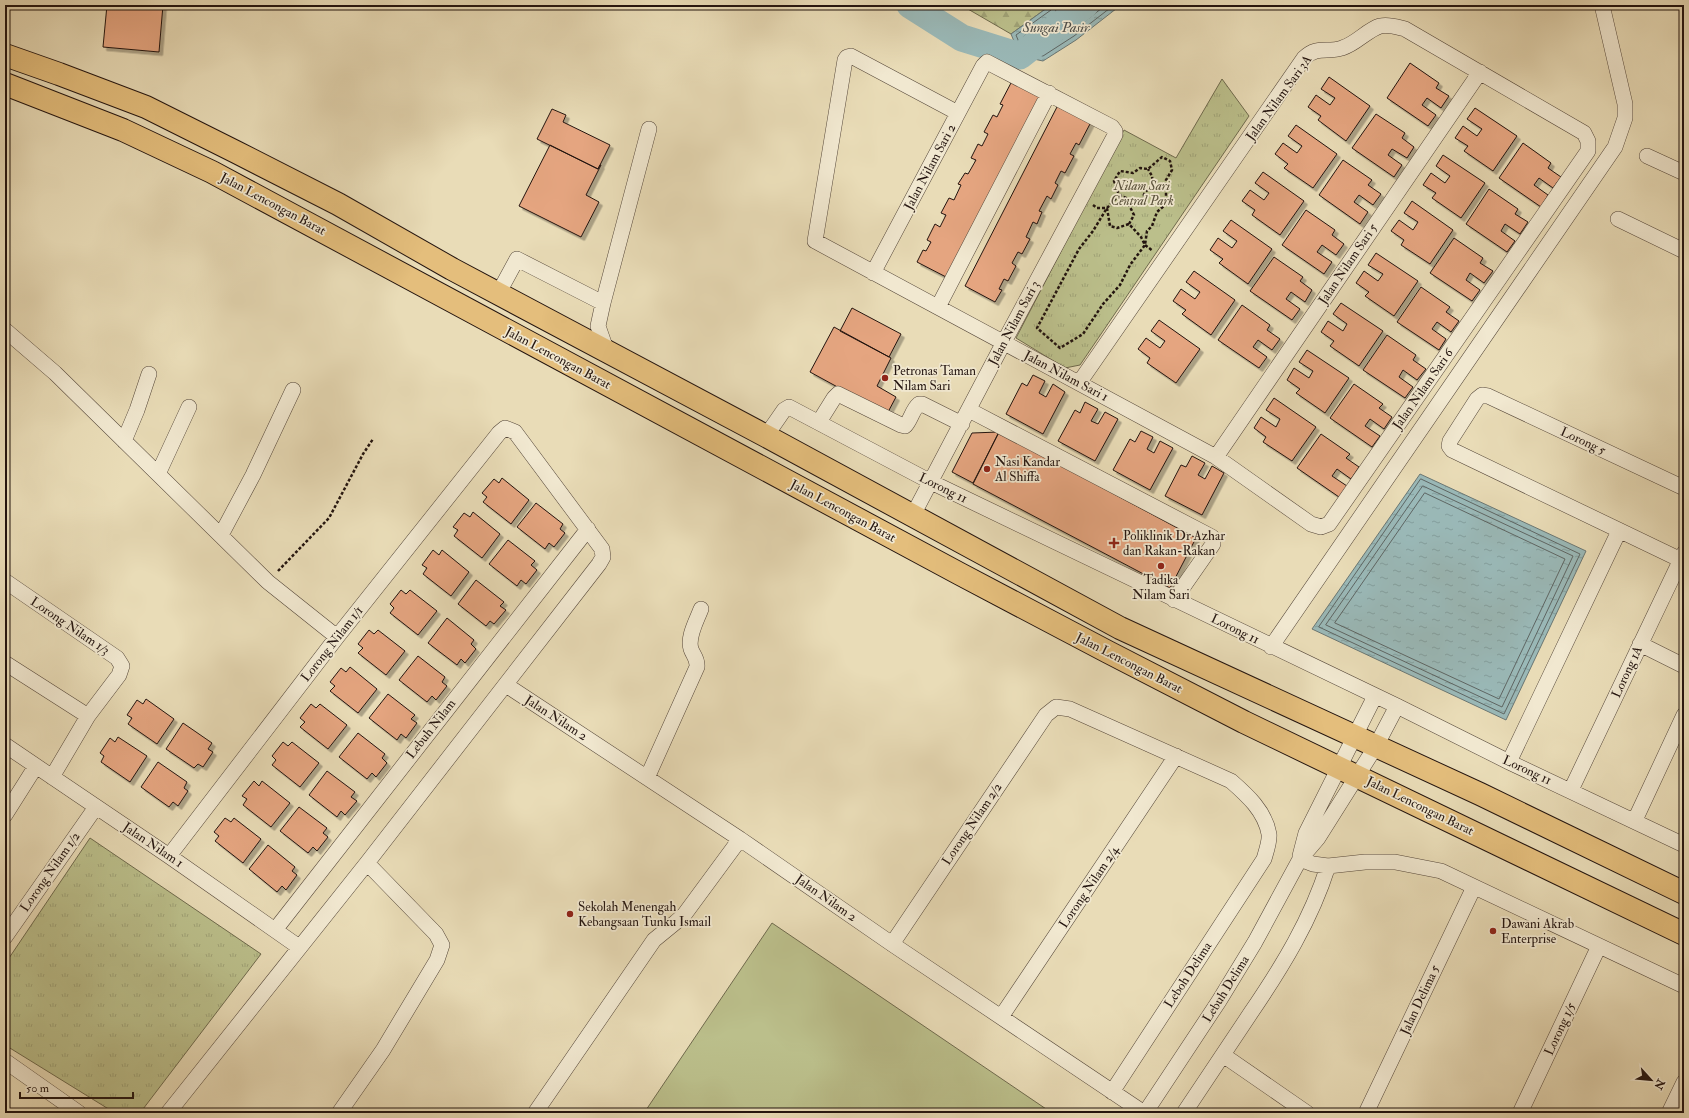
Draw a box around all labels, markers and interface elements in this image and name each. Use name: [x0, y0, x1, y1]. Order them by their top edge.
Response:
water label: Sungai Pasir: [1022, 19, 1090, 36]
street label: Jalan Nilam Sari 3A: [1242, 52, 1316, 145]
street label: Jalan Nilam Sari 2: [900, 121, 960, 214]
street label: Jalan Lencongan Barat: [216, 169, 329, 239]
park label: Nilam Sari Central Park: [1110, 178, 1174, 209]
street label: Jalan Nilam Sari 5: [1314, 220, 1381, 308]
street label: Jalan Nilam Sari 3: [985, 278, 1043, 369]
street label: Jalan Lencongan Barat: [501, 323, 614, 393]
street label: Jalan Nilam Sari 6: [1389, 344, 1458, 433]
street label: Jalan Nilam Sari 1: [1020, 347, 1111, 405]
place label: Petronas Taman Nilam Sari: [893, 363, 976, 394]
marker: Petronas Taman Nilam Sari: [880, 373, 890, 383]
street label: Lorong 5: [1558, 424, 1609, 459]
place label: Nasi Kandar Al Shiffa: [994, 454, 1060, 485]
marker: Nasi Kandar Al Shiffa: [982, 464, 992, 474]
street label: Lorong 11: [916, 469, 970, 507]
street label: Jalan Lencongan Barat: [786, 476, 899, 546]
place label: Poliklinik Dr Azhar dan Rakan-Rakan: [1123, 528, 1225, 559]
marker: Poliklinik Dr Azhar dan Rakan-Rakan: [1108, 537, 1120, 549]
marker: Tadika Nilam Sari: [1156, 561, 1166, 571]
place label: Tadika Nilam Sari: [1132, 572, 1190, 603]
street label: Lorong Nilam 1/3: [27, 594, 113, 658]
street label: Lorong Nilam 1/1: [297, 603, 367, 685]
street label: Lorong 11: [1208, 610, 1262, 648]
street label: Jalan Lencongan Barat: [1072, 629, 1185, 697]
street label: Lorong 1A: [1608, 643, 1646, 701]
street label: Jalan Nilam 2: [521, 691, 591, 744]
street label: Lebuh Nilam: [403, 696, 459, 762]
street label: Lorong 11: [1500, 752, 1554, 788]
street label: Jalan Lencongan Barat: [1363, 773, 1476, 839]
street label: Lorong Nilam 2/2: [939, 780, 1006, 868]
street label: Jalan Nilam 1: [119, 818, 187, 871]
street label: Lorong Nilam 1/2: [17, 829, 84, 915]
street label: Lorong Nilam 2/4: [1056, 842, 1123, 931]
street label: Jalan Nilam 2: [791, 870, 860, 925]
place label: Sekolah Menengah Kebangsaan Tunku Ismail: [578, 899, 712, 930]
marker: Sekolah Menengah Kebangsaan Tunku Ismail: [565, 909, 575, 919]
place label: Dawani Akrab Enterprise: [1501, 916, 1574, 948]
marker: Dawani Akrab Enterprise: [1488, 926, 1498, 936]
street label: Leboh Delima: [1161, 939, 1216, 1011]
street label: Lebuh Delima: [1199, 952, 1253, 1025]
street label: Jalan Delima 5: [1396, 962, 1443, 1038]
street label: Lorong 1/5: [1541, 1000, 1579, 1058]
north arrow: [1631, 1060, 1671, 1100]
scale bar: [20, 1074, 133, 1100]
text: N: [1651, 1076, 1668, 1093]
text: 50 m: [26, 1081, 50, 1096]

